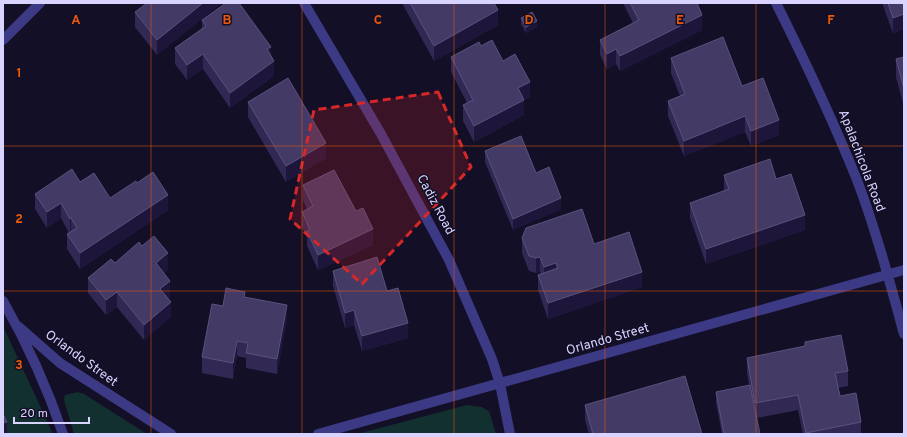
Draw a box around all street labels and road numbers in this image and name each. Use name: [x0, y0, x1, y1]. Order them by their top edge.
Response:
street label: Apalachicola Road: [834, 108, 888, 214]
street label: Cadiz Road: [412, 172, 458, 238]
street label: Orlando Street: [565, 320, 652, 360]
street label: Orlando Street: [42, 327, 121, 391]

